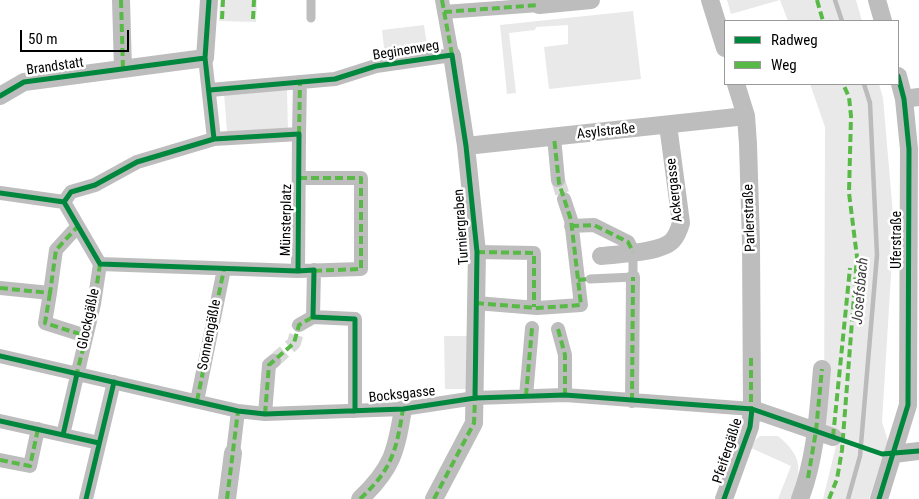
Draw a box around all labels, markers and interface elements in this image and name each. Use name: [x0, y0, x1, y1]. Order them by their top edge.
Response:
scale bar: [22, 20, 131, 52]
legend: [724, 20, 899, 85]
text: 50 m: [28, 30, 58, 48]
text: Radweg: [771, 31, 818, 49]
street label: Beginenweg: [372, 37, 440, 65]
street label: Brandstatt: [25, 55, 85, 79]
text: Weg: [771, 56, 797, 74]
street label: Asylstraße: [576, 121, 636, 143]
street label: Ackergasse: [663, 157, 687, 223]
street label: Münsterplatz: [278, 184, 296, 256]
street label: Parlerstraße: [740, 184, 760, 252]
street label: Turniergraben: [451, 188, 473, 266]
street label: Uferstraße: [889, 211, 905, 269]
water label: Josefsbach: [849, 257, 873, 325]
street label: Glockgäßle: [74, 287, 104, 351]
street label: Sonnengäßle: [195, 298, 225, 372]
street label: Bocksgasse: [368, 383, 436, 407]
street label: Pfeifergäßle: [710, 416, 746, 486]

